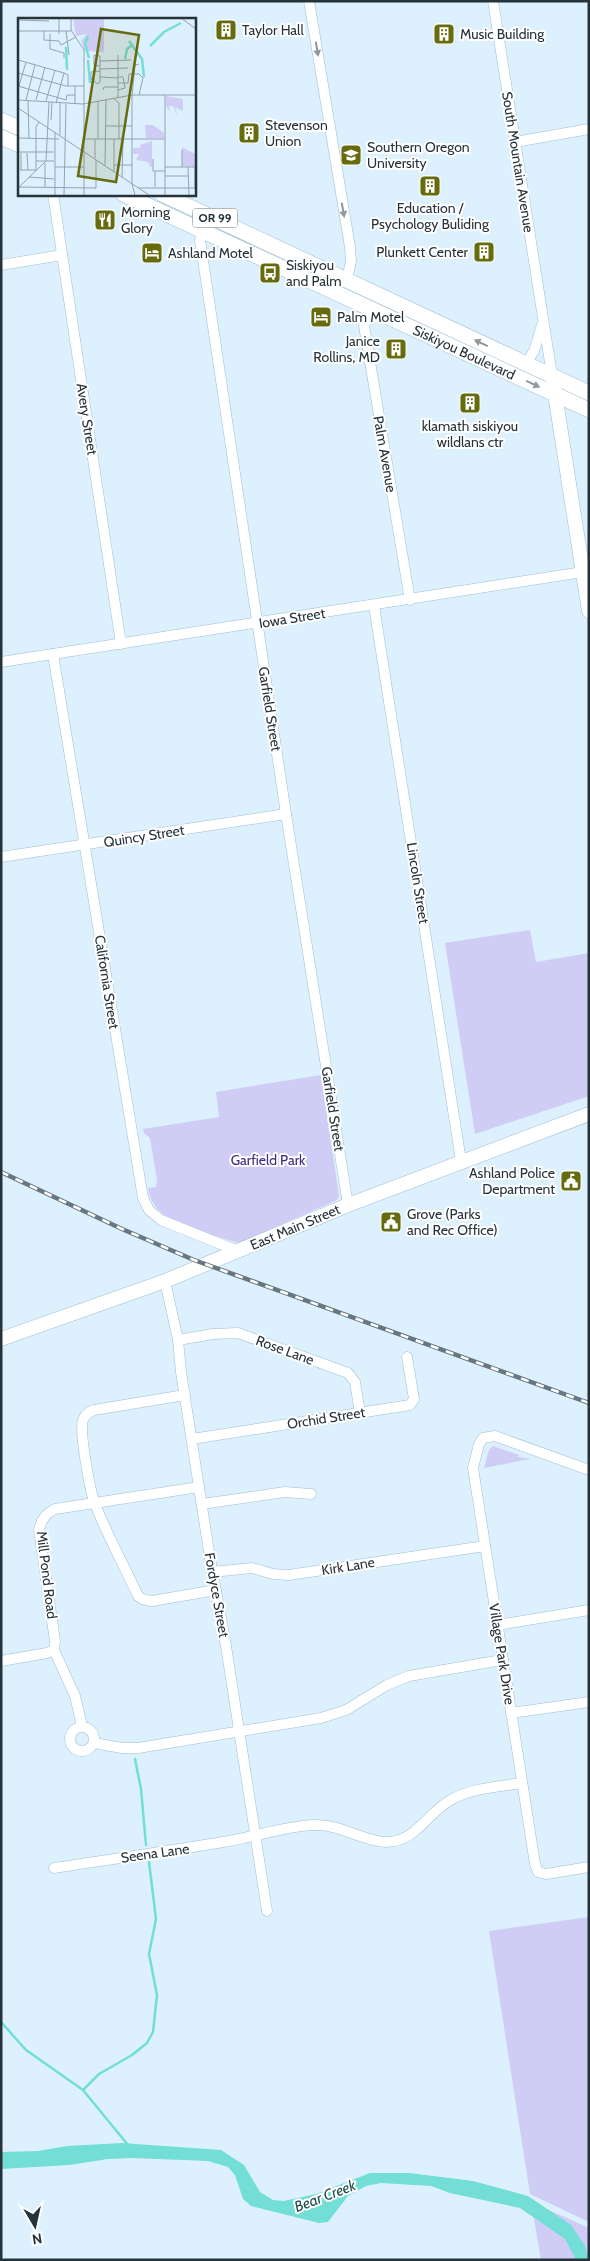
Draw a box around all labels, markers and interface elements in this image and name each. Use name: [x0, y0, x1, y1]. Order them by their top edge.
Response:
inset map: [18, 18, 195, 195]
building icon: Taylor Hall: [214, 18, 238, 42]
place label: Taylor Hall: [242, 21, 304, 39]
building icon: Music Building: [432, 22, 456, 46]
place label: Music Building: [460, 25, 545, 43]
one-way arrow: [313, 42, 321, 58]
street label: South Mountain Avenue: [498, 90, 538, 234]
place label: Stevenson Union: [265, 116, 328, 150]
building icon: Stevenson Union: [237, 121, 261, 145]
place label: Southern Oregon University: [367, 138, 470, 172]
school or university icon: Southern Oregon University: [339, 143, 363, 167]
building icon: Education / Psychology Buliding: [418, 174, 442, 198]
place label: Education / Psychology Buliding: [371, 199, 490, 233]
one-way arrow: [340, 202, 348, 218]
place label: Morning Glory: [121, 203, 171, 237]
restaurant icon: Morning Glory: [93, 208, 117, 232]
road number: OR 99: [192, 208, 238, 228]
building icon: Plunkett Center: [472, 240, 496, 264]
hotel icon: Ashland Motel: [140, 241, 164, 265]
place label: Plunkett Center: [376, 243, 469, 261]
place label: Ashland Motel: [168, 244, 253, 262]
place label: Siskiyou and Palm: [286, 256, 342, 290]
bus stop icon: Siskiyou and Palm: [258, 261, 282, 285]
hotel icon: Palm Motel: [309, 305, 333, 329]
place label: Palm Motel: [337, 308, 405, 326]
street label: Siskiyou Boulevard: [410, 321, 518, 384]
place label: Janice Rollins, MD: [313, 332, 380, 366]
building icon: Janice Rollins, MD: [384, 337, 408, 361]
one-way arrow: [474, 339, 489, 347]
one-way arrow: [525, 380, 540, 388]
street label: Avery Street: [72, 382, 102, 457]
building icon: klamath siskiyou wildlans ctr: [458, 391, 482, 415]
street label: Palm Avenue: [369, 414, 401, 494]
place label: klamath siskiyou wildlans ctr: [422, 417, 518, 451]
street label: Iowa Street: [258, 604, 327, 632]
street label: Garfield Street: [254, 665, 286, 753]
street label: Quincy Street: [102, 821, 186, 851]
street label: Lincoln Street: [403, 841, 433, 925]
street label: California Street: [91, 934, 123, 1031]
street label: Garfield Street: [317, 1065, 349, 1153]
park label: Garfield Park: [231, 1151, 306, 1169]
place label: Ashland Police Department: [469, 1164, 555, 1198]
public building icon: Ashland Police Department: [559, 1169, 583, 1193]
street label: East Main Street: [247, 1200, 343, 1254]
place label: Grove (Parks and Rec Office): [407, 1205, 498, 1239]
public building icon: Grove (Parks and Rec Office): [379, 1210, 403, 1234]
street label: Rose Lane: [253, 1331, 317, 1369]
street label: Orchid Street: [286, 1403, 367, 1433]
street label: Mill Pond Road: [33, 1530, 61, 1620]
street label: Fordyce Street: [201, 1551, 233, 1639]
street label: Kirk Lane: [320, 1553, 376, 1579]
street label: Village Park Drive: [485, 1602, 519, 1706]
street label: Seena Lane: [120, 1839, 190, 1867]
water label: Bear Creek: [292, 2176, 359, 2216]
north arrow: [10, 2201, 60, 2251]
text: N: [31, 2229, 43, 2249]

